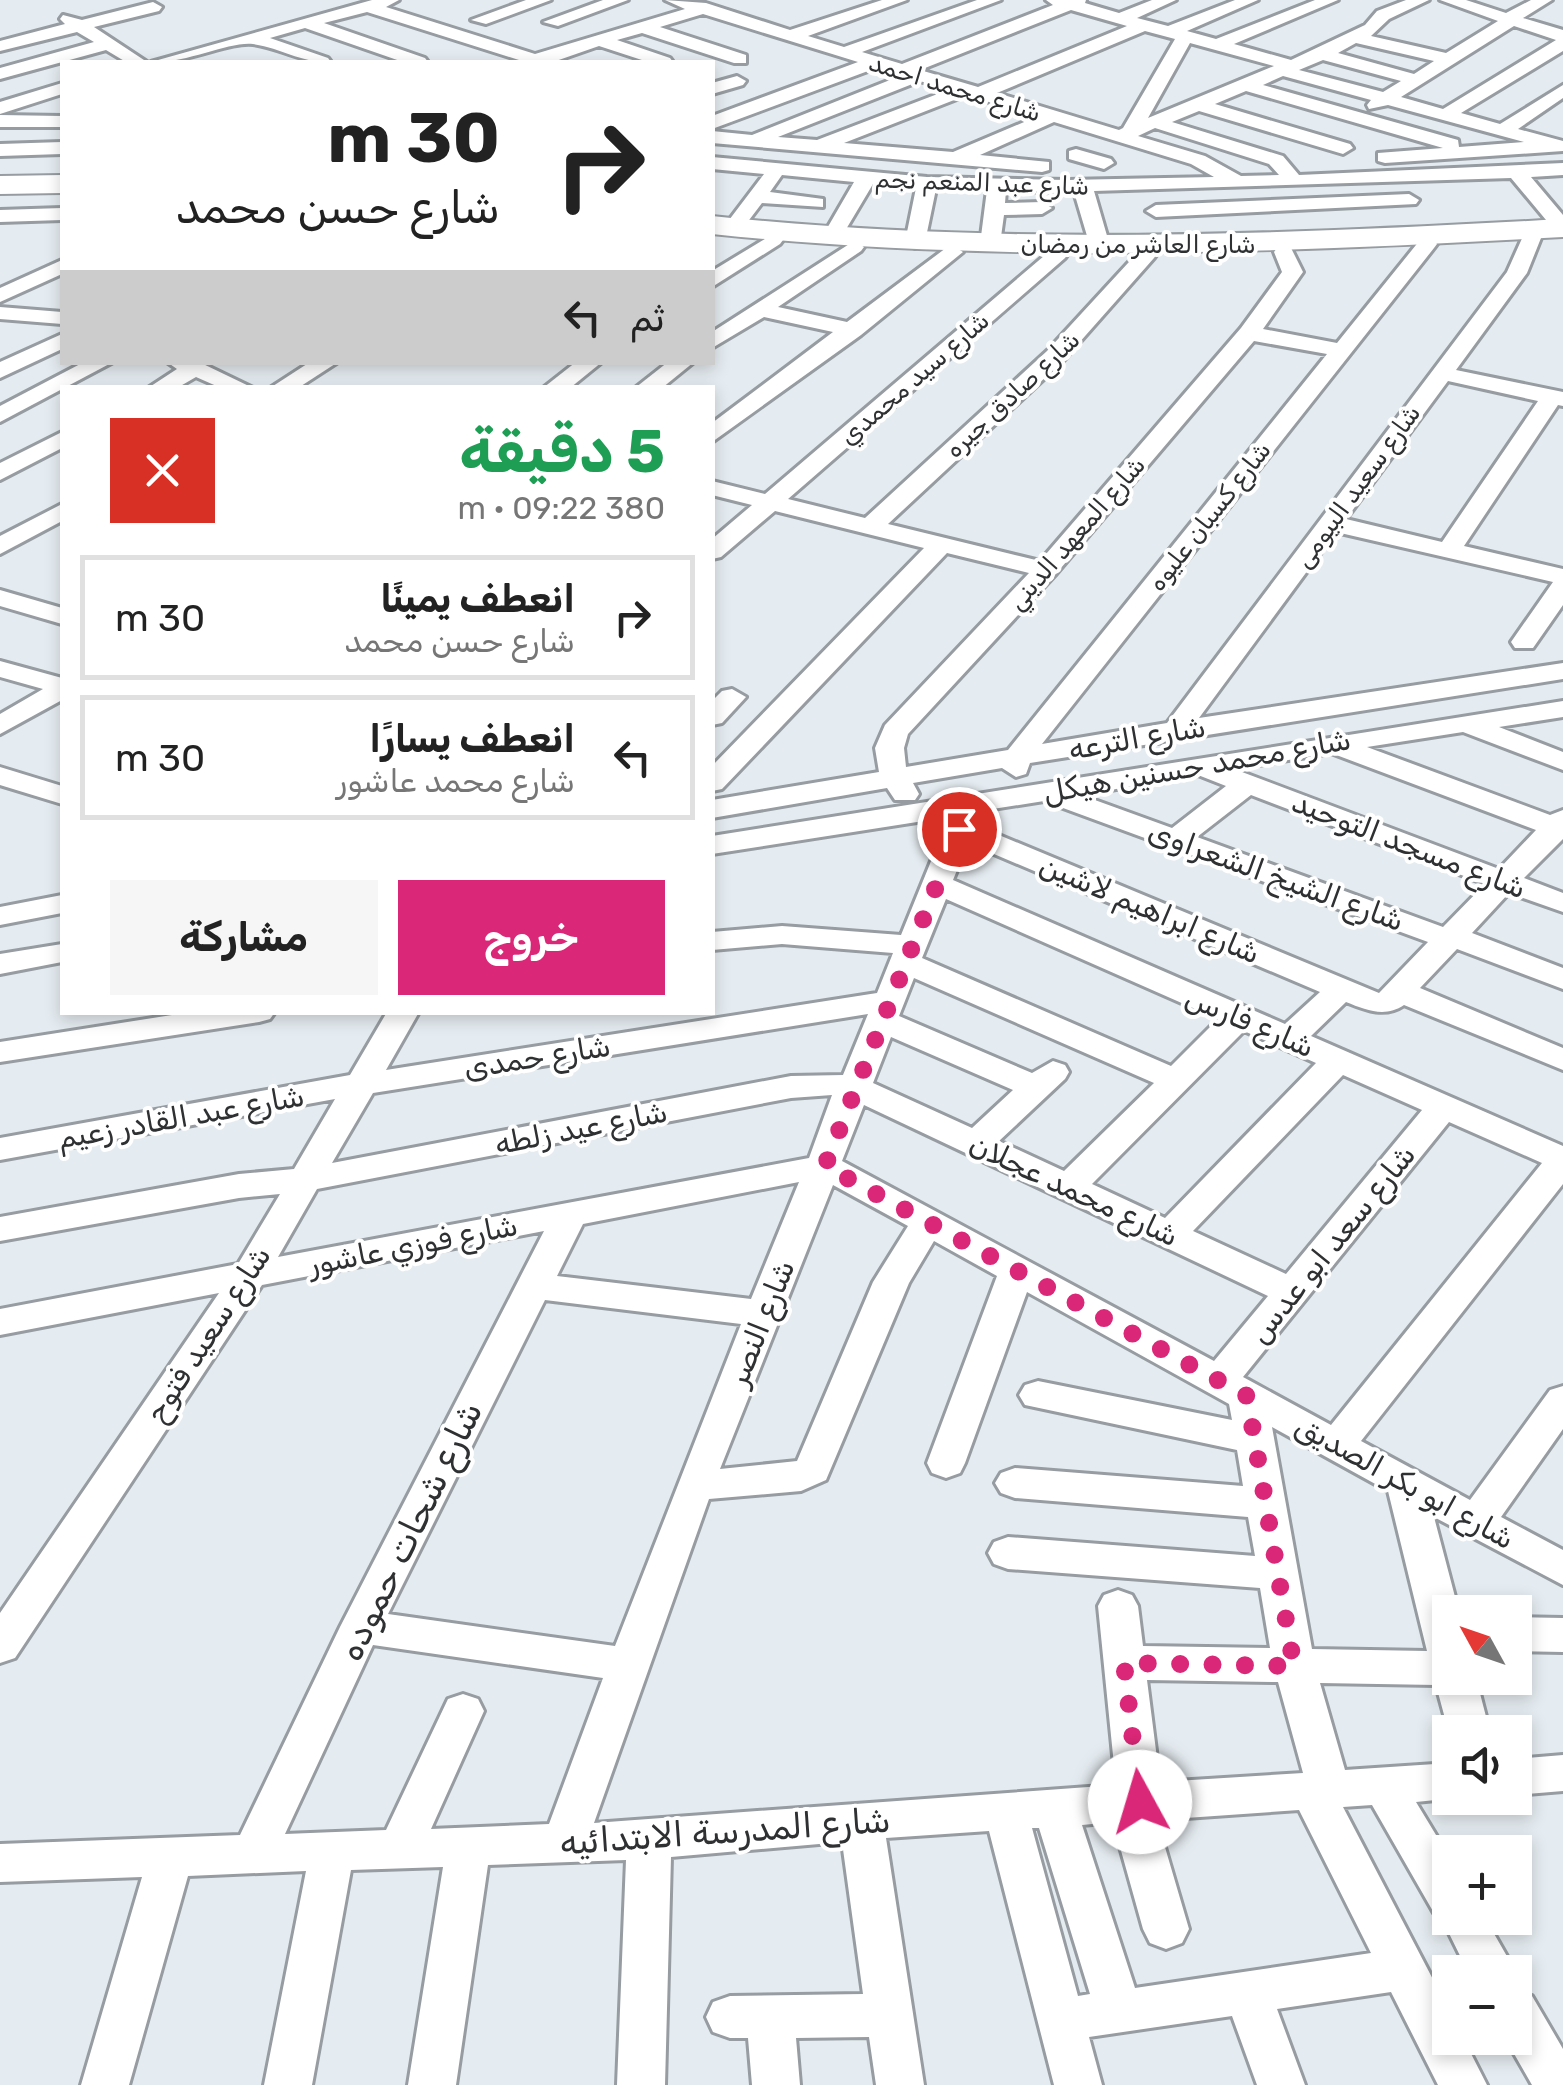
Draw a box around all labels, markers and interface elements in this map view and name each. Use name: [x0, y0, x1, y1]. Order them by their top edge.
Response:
street label: شارع محمد احمد: [864, 48, 1044, 130]
text: 30 m: [327, 97, 500, 180]
icon: right: [535, 100, 665, 230]
street label: شارع عبد المنعم نجم: [874, 164, 1090, 204]
text: شارع حسن محمد: [175, 181, 500, 234]
street label: شارع العاشر من رمضان: [1020, 230, 1256, 262]
icon: left: [555, 290, 610, 345]
text: ثم: [630, 295, 665, 341]
street label: شارع سيد محمدي: [834, 306, 997, 453]
street label: شارع صادق جيره: [939, 325, 1087, 466]
street label: شارع سعيد البيومى: [1288, 399, 1429, 575]
text: 5 دقيقة: [459, 416, 665, 487]
button: close: [110, 418, 215, 523]
street label: شارع كسبان عليوه: [1142, 436, 1279, 599]
street label: شارع المعهد الديني: [1002, 451, 1154, 619]
text: 380 m · 09:22: [458, 489, 665, 527]
text: انعطف يمينًا: [380, 576, 575, 622]
icon: right: [605, 590, 660, 645]
text: 30 m: [115, 595, 205, 641]
text: شارع حسن محمد: [344, 622, 575, 660]
street label: شارع الترعه: [1066, 708, 1209, 770]
text: انعطف يسارًا: [369, 716, 575, 762]
street label: شارع محمد حسنين هيكل: [1040, 721, 1354, 813]
icon: left: [605, 730, 660, 785]
text: 30 m: [115, 735, 205, 781]
text: شارع محمد عاشور: [337, 762, 575, 800]
street label: شارع مسجد التوحيد: [1286, 784, 1531, 908]
pin: [917, 787, 1002, 872]
icon: arrive: [932, 802, 987, 857]
street label: شارع الشيخ الشعراوى: [1142, 813, 1409, 942]
street label: شارع ابراهيم لاشين: [1034, 846, 1266, 973]
button: مشاركة: [110, 880, 378, 995]
button: خروج: [398, 880, 665, 995]
street label: شارع فارس: [1179, 979, 1320, 1067]
street label: شارع حمدى: [461, 1028, 613, 1088]
street label: شارع عبد القادر زعيم: [55, 1078, 308, 1158]
street label: شارع عيد زلطه: [492, 1094, 671, 1164]
street label: شارع محمد عجلان: [963, 1126, 1184, 1256]
street label: شارع سعد ابو عدس: [1241, 1137, 1425, 1352]
street label: شارع فوزي عاشور: [303, 1207, 521, 1286]
street label: شارع سعيد فتوح: [138, 1239, 280, 1430]
street label: شارع النصر: [719, 1255, 804, 1394]
street label: شارع شحات حموده: [329, 1394, 494, 1669]
street label: شارع ابو بكر الصديق: [1288, 1407, 1521, 1559]
north arrow: [1432, 1595, 1532, 1695]
map controls: [1432, 1595, 1532, 2055]
button: sound: [1432, 1715, 1532, 1815]
position arrow: [1088, 1750, 1192, 1854]
street label: شارع المدرسة الابتدائيه: [558, 1798, 892, 1867]
button: +: [1432, 1835, 1532, 1935]
button: −: [1432, 1955, 1532, 2055]

